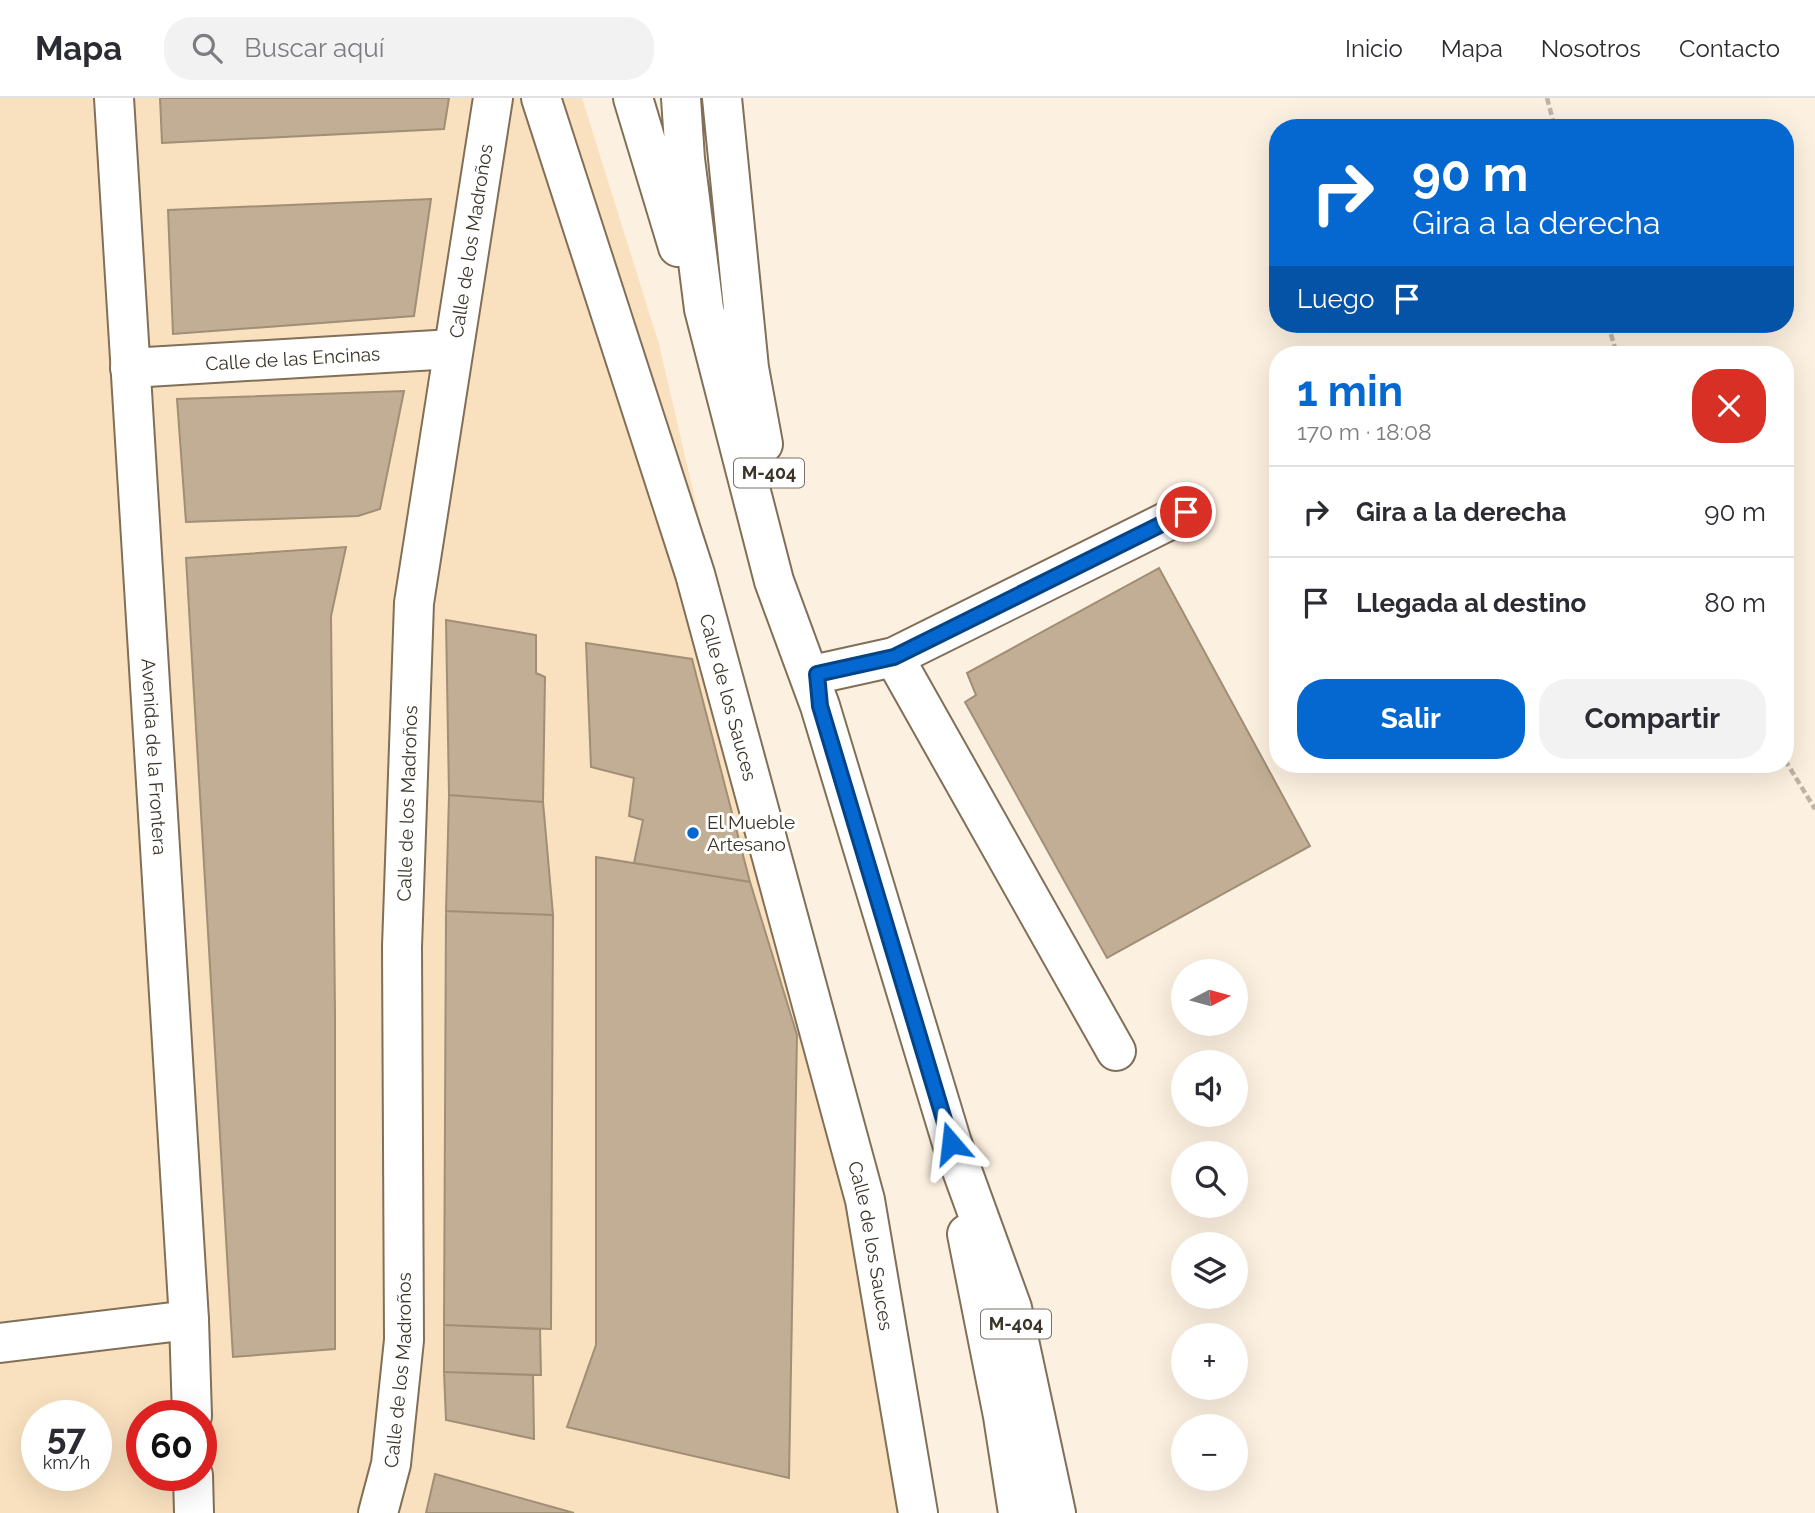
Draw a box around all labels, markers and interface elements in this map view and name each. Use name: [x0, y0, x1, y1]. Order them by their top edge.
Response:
search box: [164, 17, 654, 80]
text: Mapa: [35, 29, 122, 68]
icon: search: [188, 29, 226, 67]
text: Buscar aquí: [244, 33, 384, 63]
text: Inicio: [1345, 34, 1403, 63]
text: Mapa: [1441, 34, 1503, 63]
text: Nosotros: [1541, 34, 1641, 63]
text: Contacto: [1679, 34, 1780, 63]
street label: Calle de los Madroños: [445, 142, 497, 340]
text: 90 m: [1412, 145, 1528, 202]
icon: right: [1297, 147, 1388, 238]
text: Gira a la derecha: [1412, 204, 1660, 241]
icon: arrive: [1388, 280, 1426, 318]
text: Luego: [1297, 284, 1374, 314]
street label: Calle de las Encinas: [205, 342, 381, 375]
text: 1 min: [1297, 367, 1403, 416]
button: close: [1692, 369, 1766, 443]
text: 170 m · 18:08: [1297, 418, 1432, 445]
road number: M-404: [734, 458, 804, 488]
pin: [1156, 482, 1216, 542]
icon: arrive: [1167, 493, 1205, 531]
icon: right: [1297, 493, 1335, 531]
text: Gira a la derecha: [1356, 497, 1566, 527]
text: 90 m: [1704, 497, 1766, 527]
icon: arrive: [1297, 584, 1335, 622]
text: Llegada al destino: [1356, 588, 1586, 618]
text: 80 m: [1704, 588, 1766, 618]
street label: Calle de los Sauces: [695, 611, 762, 783]
street label: Avenida de la Frontera: [137, 658, 171, 856]
button: Salir: [1297, 679, 1525, 759]
button: Compartir: [1539, 679, 1766, 759]
street label: Calle de los Madroños: [393, 705, 421, 902]
place label: El Mueble Artesano: [707, 811, 795, 855]
marker: El Mueble Artesano: [685, 825, 701, 841]
north arrow: [1171, 959, 1248, 1036]
map controls: [1171, 959, 1248, 1491]
button: sound: [1171, 1050, 1248, 1127]
position arrow: [914, 1106, 988, 1180]
button: search: [1171, 1141, 1248, 1218]
street label: Calle de los Sauces: [844, 1159, 898, 1332]
button: layers: [1171, 1232, 1248, 1309]
street label: Calle de los Madroños: [380, 1272, 415, 1469]
road number: M-404: [981, 1310, 1051, 1338]
button: +: [1171, 1323, 1248, 1400]
speed limit sign: 60: [126, 1400, 217, 1491]
button: −: [1171, 1414, 1248, 1491]
text: 57: [47, 1416, 86, 1457]
text: km/h: [43, 1452, 90, 1473]

